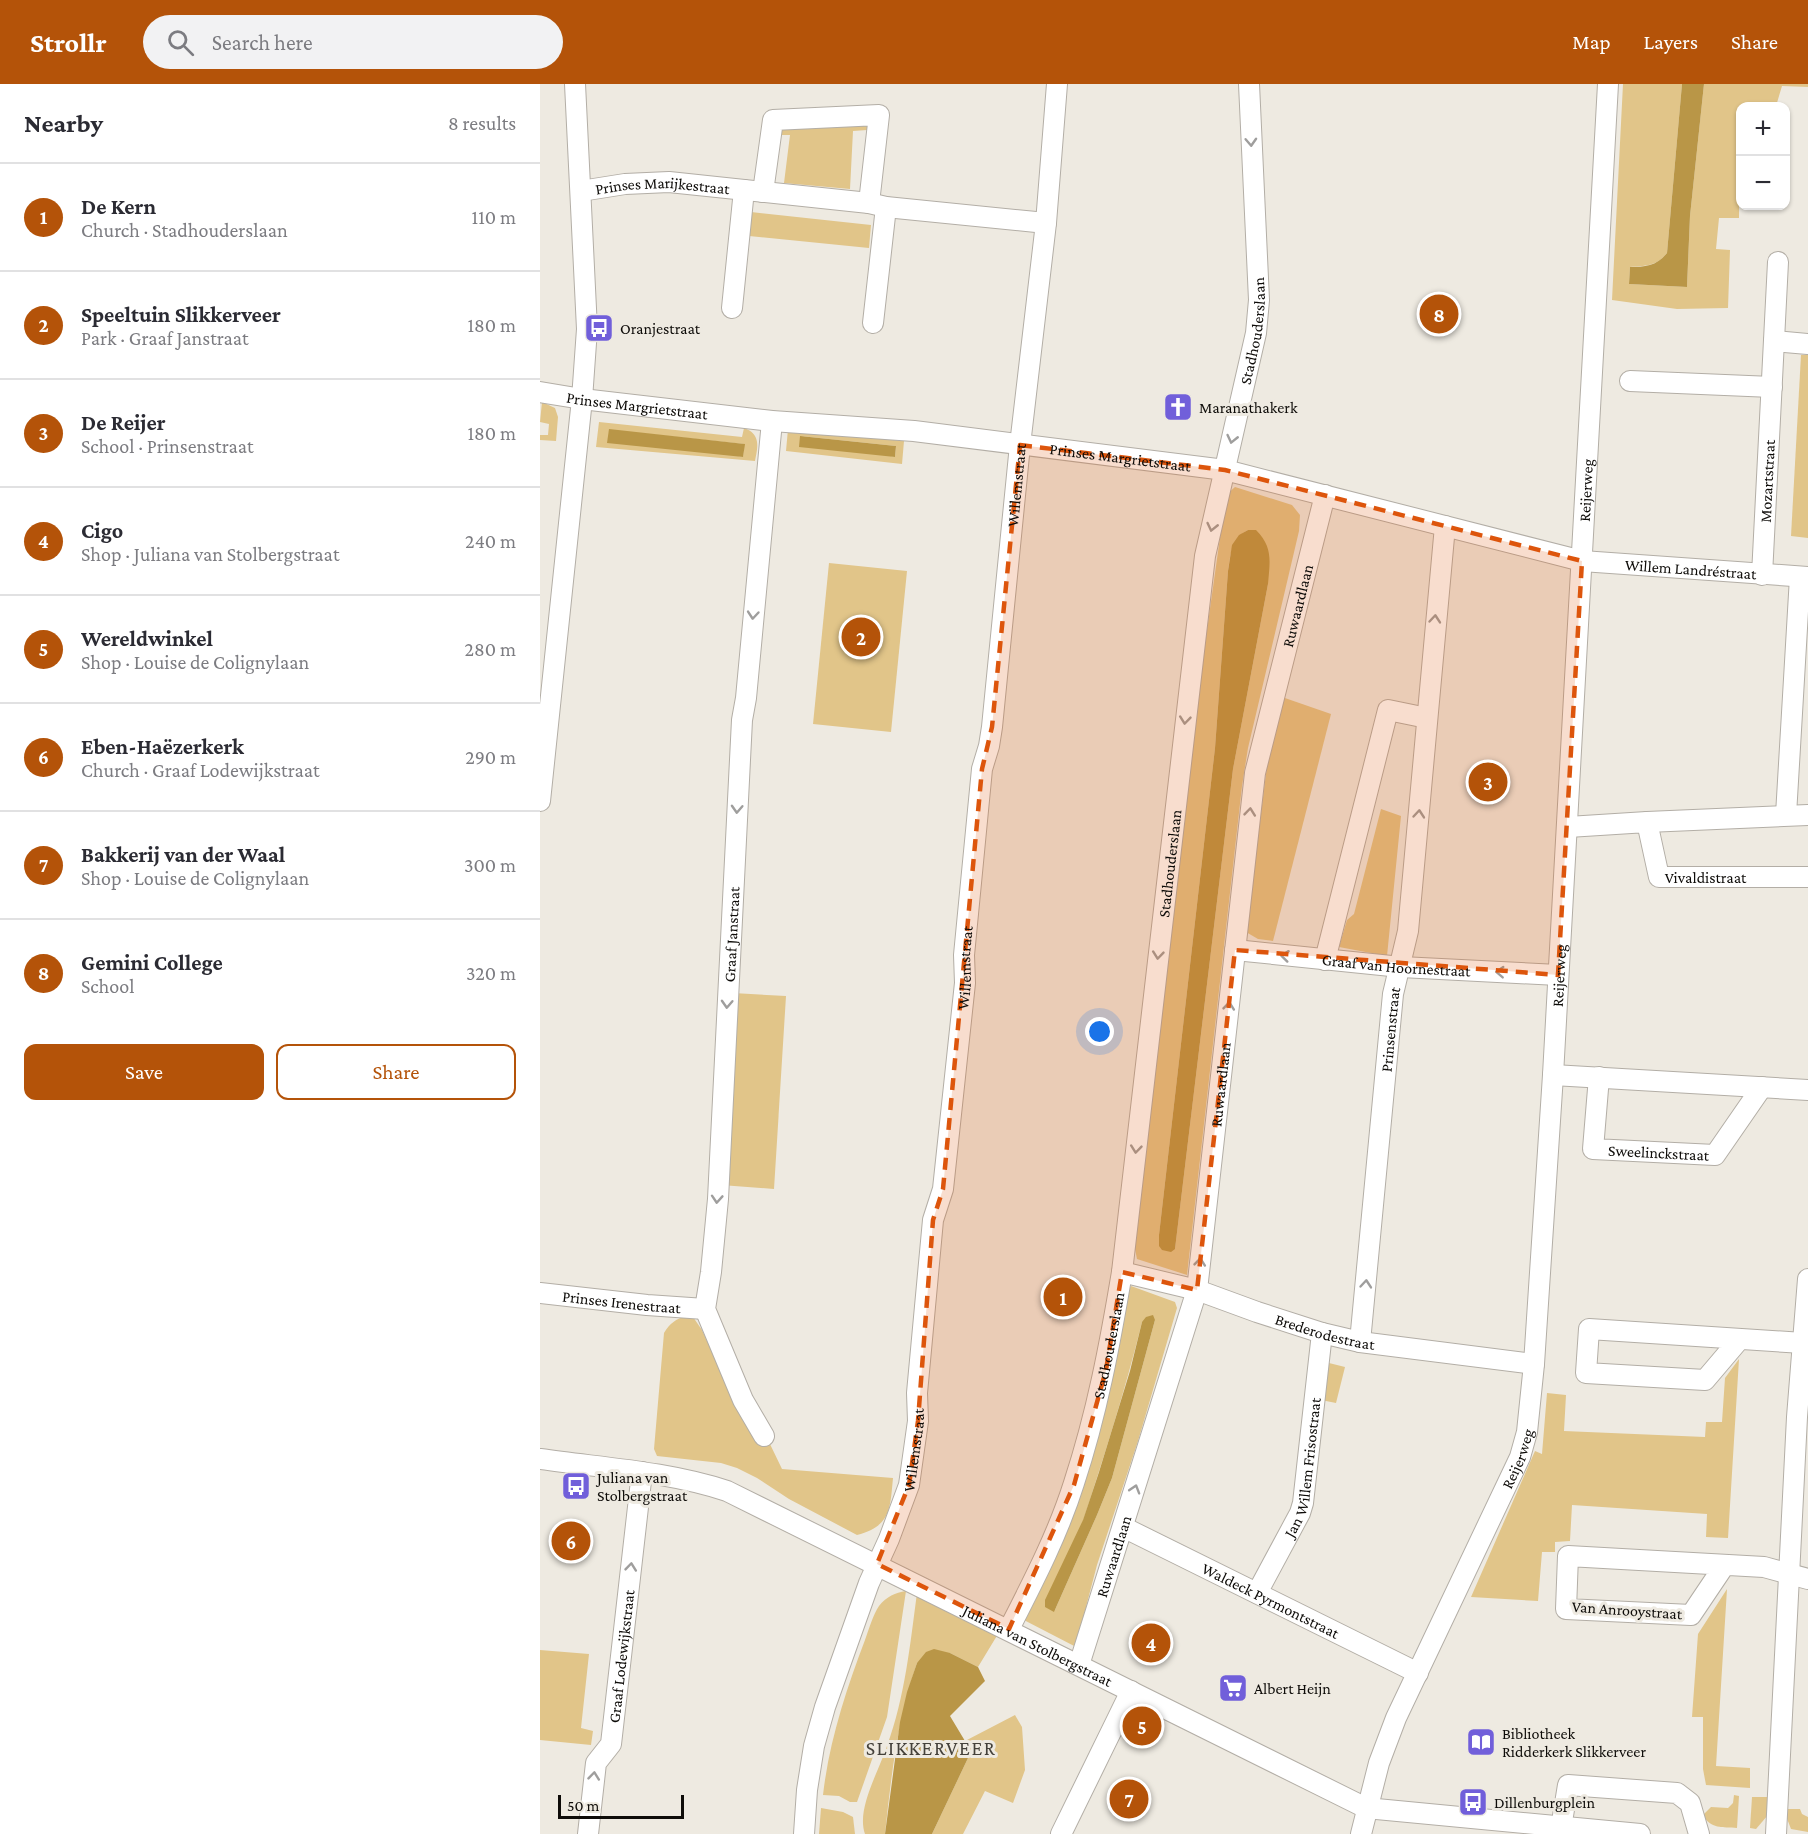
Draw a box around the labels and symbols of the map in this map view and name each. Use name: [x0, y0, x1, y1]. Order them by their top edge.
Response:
one-way arrow: [1245, 138, 1258, 147]
street label: Prinses Marijkestraat: [594, 173, 731, 197]
street label: Stadhouderslaan: [1236, 276, 1268, 386]
pin: 8: [1420, 292, 1458, 336]
bus stop icon: Oranjestraat: [583, 312, 615, 344]
place label: Oranjestraat: [620, 320, 701, 338]
street label: Prinses Margrietstraat: [565, 388, 709, 422]
church icon: Maranathakerk: [1162, 391, 1194, 423]
place label: Maranathakerk: [1199, 399, 1298, 416]
one-way arrow: [1227, 434, 1240, 444]
street label: Mozartstraat: [1756, 438, 1777, 523]
street label: Prinses Margrietstraat: [1049, 440, 1192, 474]
street label: Willemstraat: [1003, 442, 1029, 528]
street label: Reijerweg: [1575, 458, 1597, 522]
one-way arrow: [1206, 522, 1219, 532]
street label: Willem Landréstraat: [1624, 556, 1758, 582]
street label: Ruwaardlaan: [1279, 562, 1316, 649]
one-way arrow: [747, 611, 760, 620]
pin: 2: [842, 614, 880, 660]
one-way arrow: [1429, 615, 1442, 624]
one-way arrow: [1179, 715, 1191, 724]
pin: 3: [1468, 760, 1508, 804]
one-way arrow: [731, 805, 744, 814]
one-way arrow: [1244, 807, 1256, 816]
street label: Stadhouderslaan: [1155, 808, 1184, 918]
one-way arrow: [1412, 809, 1425, 818]
street label: Vivaldistraat: [1665, 869, 1747, 886]
street label: Graaf Janstraat: [720, 885, 742, 983]
street label: Willemstraat: [954, 924, 975, 1011]
street label: Reijerweg: [1548, 943, 1570, 1007]
one-way arrow: [1280, 950, 1289, 963]
street label: Graaf van Hoornestraat: [1321, 950, 1472, 979]
one-way arrow: [1152, 951, 1165, 960]
one-way arrow: [1496, 966, 1505, 979]
street label: Prinsenstraat: [1377, 984, 1403, 1073]
one-way arrow: [721, 1000, 734, 1009]
one-way arrow: [1222, 1001, 1235, 1010]
your location: [1085, 1017, 1114, 1046]
street label: Ruwaardlaan: [1207, 1041, 1233, 1128]
street label: Sweelinckstraat: [1608, 1141, 1710, 1163]
one-way arrow: [1130, 1145, 1143, 1154]
one-way arrow: [711, 1194, 724, 1203]
one-way arrow: [1194, 1257, 1206, 1267]
pin: 1: [1044, 1274, 1082, 1320]
one-way arrow: [1359, 1280, 1372, 1289]
street label: Prinses Irenestraat: [561, 1287, 682, 1316]
street label: Stadhouderslaan: [1089, 1290, 1127, 1400]
street label: Brederodestraat: [1273, 1310, 1376, 1352]
street label: Jan Willem Frisostraat: [1279, 1396, 1323, 1542]
street label: Willemstraat: [900, 1407, 926, 1493]
street label: Reijerweg: [1498, 1426, 1537, 1491]
place label: Juliana van Stolbergstraat: [595, 1469, 688, 1505]
bus stop icon: Juliana van Stolbergstraat: [560, 1470, 592, 1502]
one-way arrow: [1128, 1484, 1140, 1495]
street label: Ruwaardlaan: [1092, 1513, 1134, 1599]
pin: 6: [552, 1518, 591, 1564]
street label: Waldeck Pyrmontstraat: [1199, 1559, 1343, 1642]
one-way arrow: [625, 1562, 637, 1571]
street label: Graaf Lodewijkstraat: [605, 1588, 637, 1724]
street label: Van Anrooystraat: [1571, 1598, 1683, 1623]
street label: Juliana van Stolbergstraat: [958, 1600, 1116, 1690]
pin: 4: [1132, 1620, 1170, 1666]
supermarket icon: Albert Heijn: [1217, 1672, 1249, 1704]
place label: Albert Heijn: [1254, 1680, 1331, 1698]
pin: 5: [1122, 1704, 1162, 1748]
place label: Bibliotheek Ridderkerk Slikkerveer: [1502, 1725, 1646, 1760]
library icon: Bibliotheek Ridderkerk Slikkerveer: [1465, 1726, 1497, 1758]
district label: SLIKKERVEER: [866, 1737, 996, 1759]
one-way arrow: [587, 1771, 600, 1780]
pin: 7: [1110, 1776, 1148, 1822]
bus stop icon: Dillenburgplein: [1457, 1786, 1489, 1818]
scale bar: [558, 1792, 684, 1820]
place label: Dillenburgplein: [1494, 1794, 1596, 1812]

